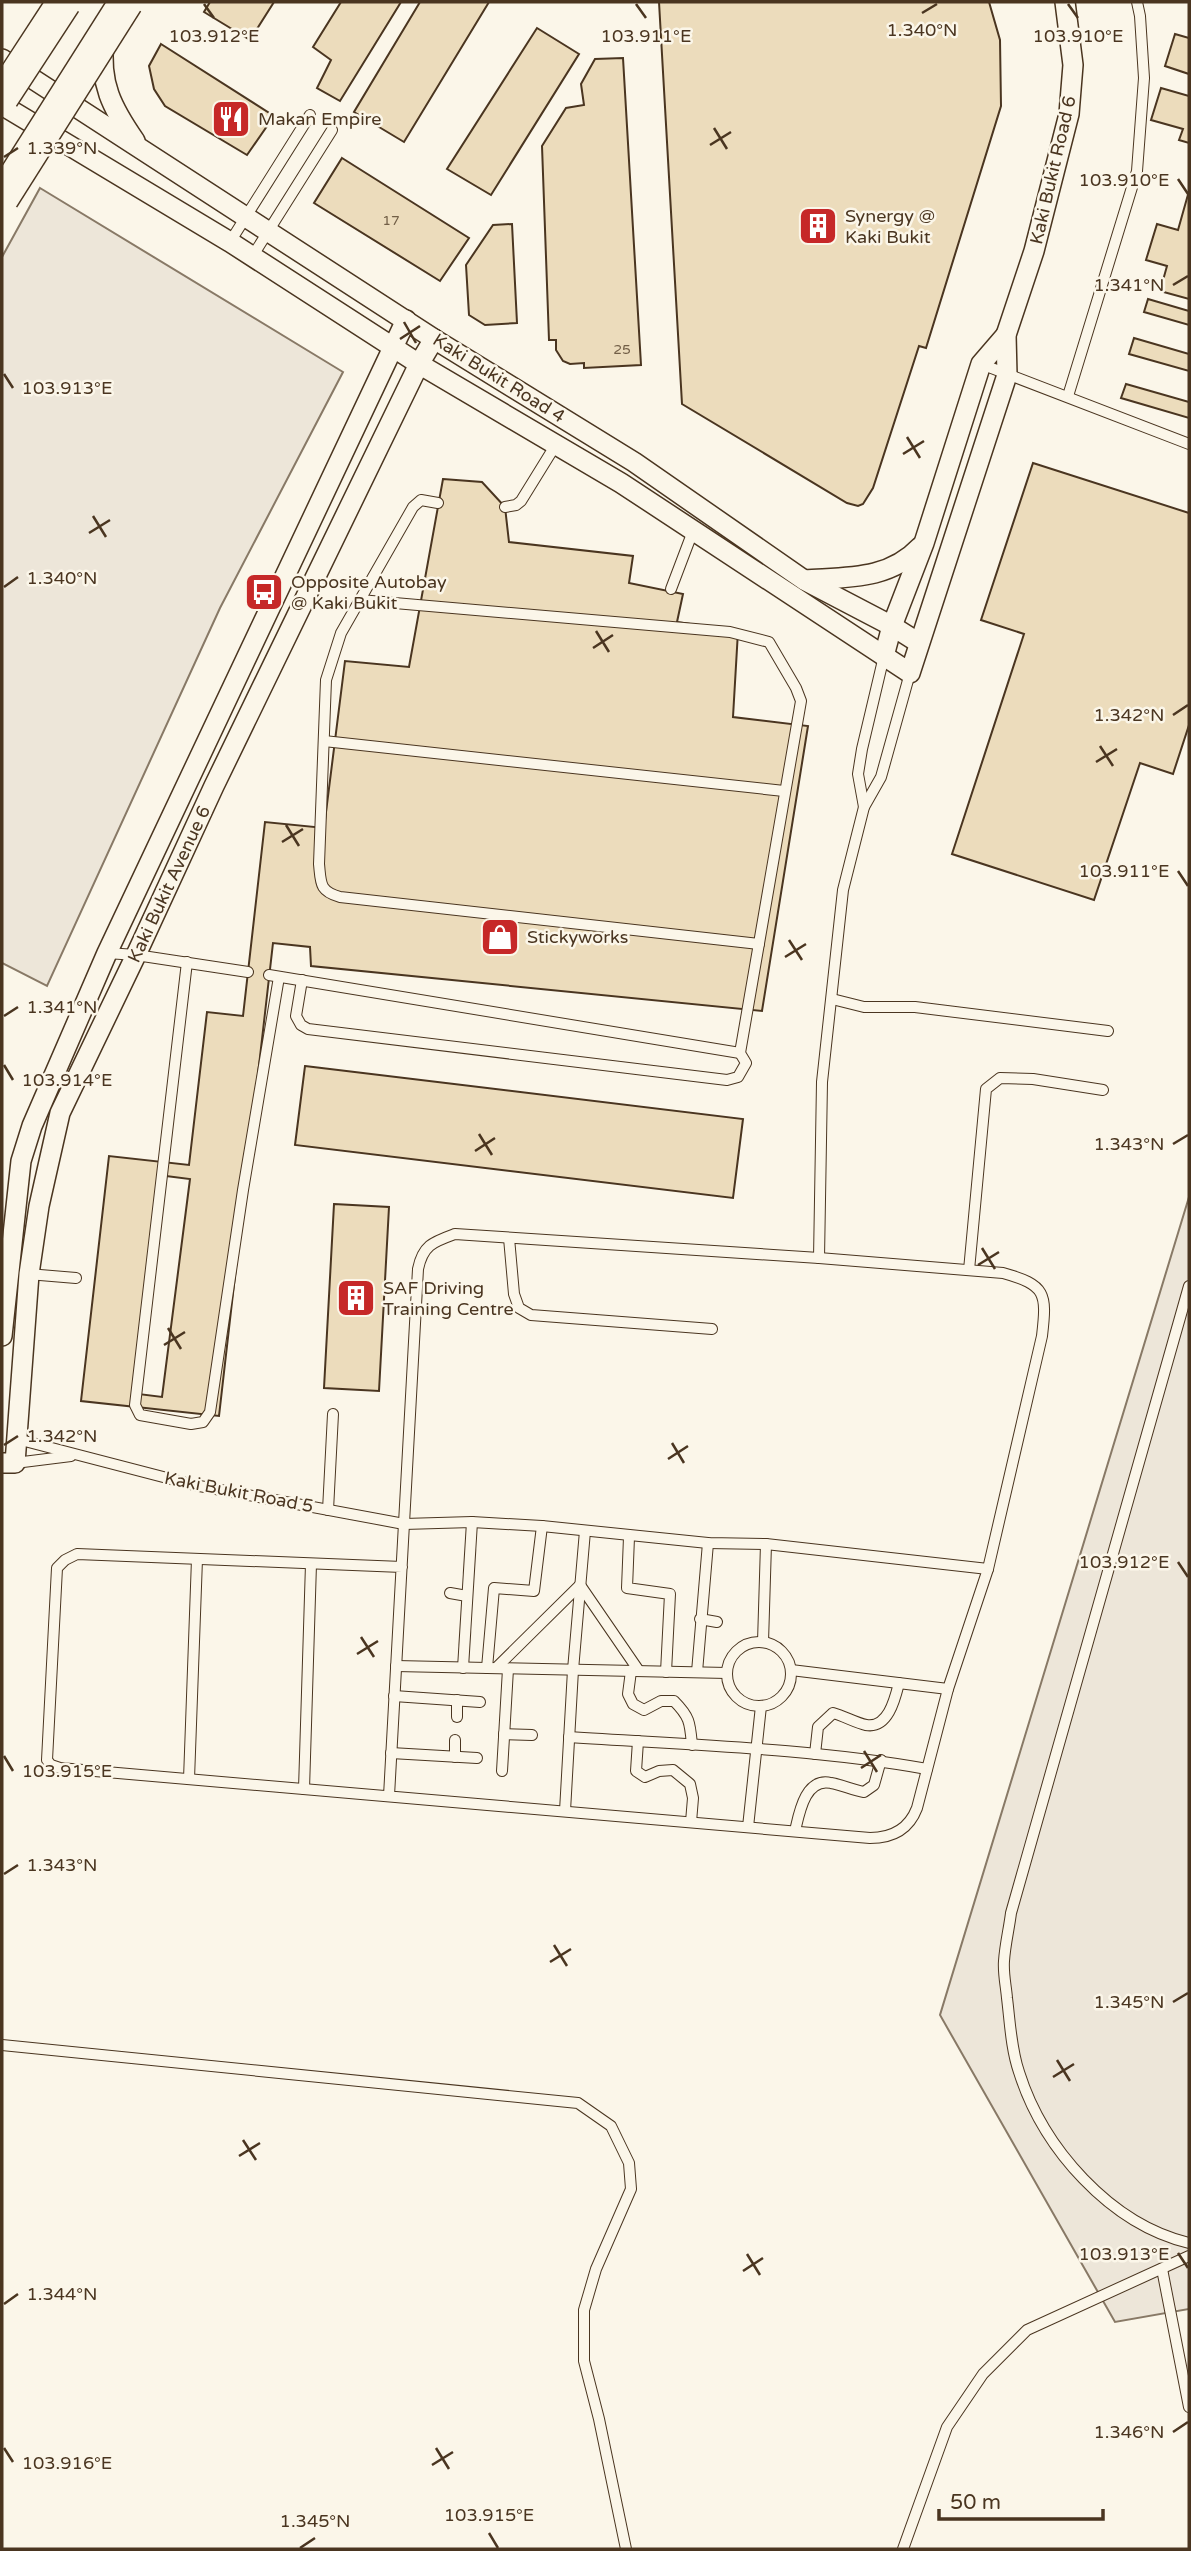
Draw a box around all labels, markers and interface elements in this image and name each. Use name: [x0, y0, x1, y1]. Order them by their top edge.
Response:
text: 1.340°N: [886, 19, 958, 41]
text: 103.912°E: [169, 25, 259, 47]
text: 103.911°E: [601, 25, 691, 47]
text: 103.910°E: [1033, 25, 1123, 47]
street label: Kaki Bukit Road 6: [1025, 94, 1081, 246]
restaurant icon: Makan Empire: [210, 98, 252, 140]
place label: Makan Empire: [258, 108, 381, 130]
text: 1.339°N: [26, 137, 98, 159]
text: 103.910°E: [1079, 169, 1169, 191]
building icon: Synergy @ Kaki Bukit: [797, 205, 839, 247]
place label: Synergy @ Kaki Bukit: [845, 205, 935, 248]
house number: 17: [382, 212, 400, 229]
text: 1.341°N: [1093, 274, 1165, 296]
street label: Kaki Bukit Road 4: [429, 329, 569, 427]
house number: 25: [613, 341, 631, 358]
text: 103.913°E: [22, 377, 112, 399]
text: 1.340°N: [26, 567, 98, 589]
bus stop icon: Opposite Autobay @ Kaki Bukit: [243, 571, 285, 613]
place label: Opposite Autobay @ Kaki Bukit: [291, 571, 447, 614]
text: 1.342°N: [1093, 704, 1165, 726]
street label: Kaki Bukit Avenue 6: [123, 802, 215, 966]
text: 103.911°E: [1079, 860, 1169, 882]
shop icon: Stickyworks: [479, 916, 521, 958]
place label: Stickyworks: [527, 926, 628, 948]
text: 1.341°N: [26, 996, 98, 1018]
text: 103.914°E: [22, 1069, 112, 1091]
text: 1.343°N: [1093, 1133, 1165, 1155]
building icon: SAF Driving Training Centre: [335, 1277, 377, 1319]
place label: SAF Driving Training Centre: [383, 1277, 514, 1320]
text: 1.342°N: [26, 1425, 98, 1447]
street label: Kaki Bukit Road 5: [163, 1467, 315, 1517]
text: 103.912°E: [1079, 1551, 1169, 1573]
text: 103.915°E: [22, 1760, 112, 1782]
text: 1.343°N: [26, 1854, 98, 1876]
text: 1.345°N: [1094, 1991, 1164, 2013]
text: 103.913°E: [1079, 2243, 1169, 2265]
text: 1.344°N: [26, 2283, 98, 2305]
text: 1.346°N: [1094, 2421, 1164, 2443]
text: 103.916°E: [22, 2452, 112, 2474]
scale bar: [939, 2478, 1104, 2522]
text: 50 m: [950, 2490, 1001, 2515]
text: 103.915°E: [444, 2504, 534, 2526]
text: 1.345°N: [280, 2510, 350, 2532]

